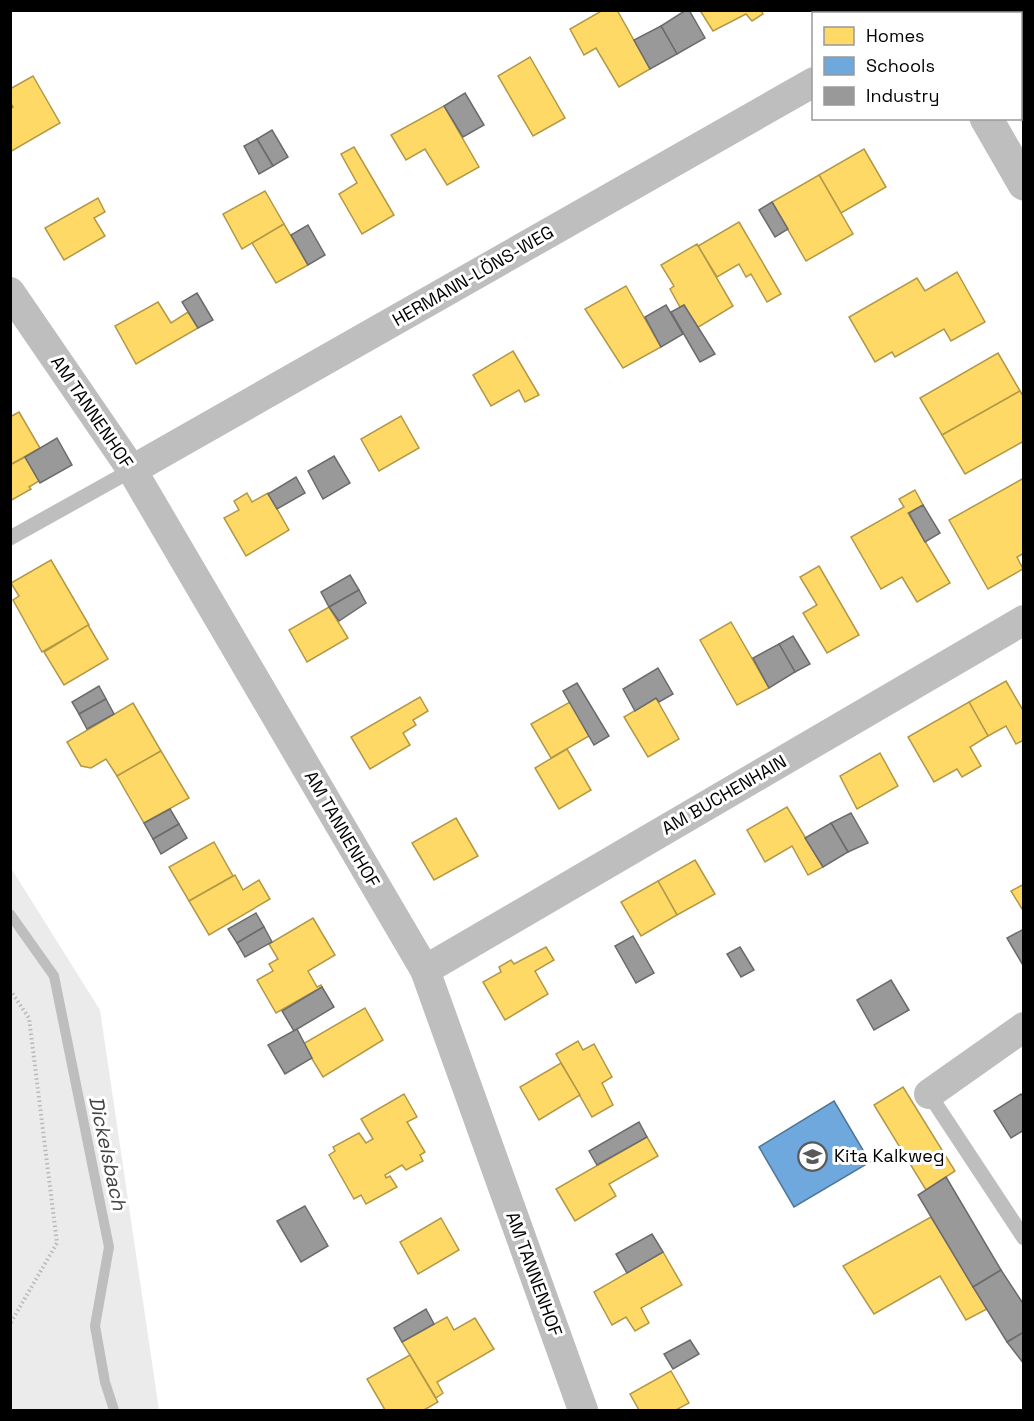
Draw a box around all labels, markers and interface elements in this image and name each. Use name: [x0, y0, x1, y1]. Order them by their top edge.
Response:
legend: [812, 12, 1022, 120]
text: Homes: [866, 24, 925, 47]
text: Schools: [866, 54, 935, 77]
text: Industry: [866, 84, 939, 107]
street label: HERMANN-LÖNS-WEG: [388, 220, 557, 331]
street label: AM TANNENHOF: [46, 351, 139, 473]
street label: AM BUCHENHAIN: [657, 750, 790, 840]
street label: AM TANNENHOF: [300, 766, 385, 892]
water label: Dickelsbach: [83, 1094, 133, 1213]
school or university icon: Kita Kalkweg: [797, 1140, 829, 1172]
place label: Kita Kalkweg: [834, 1144, 944, 1167]
street label: AM TANNENHOF: [501, 1208, 568, 1340]

